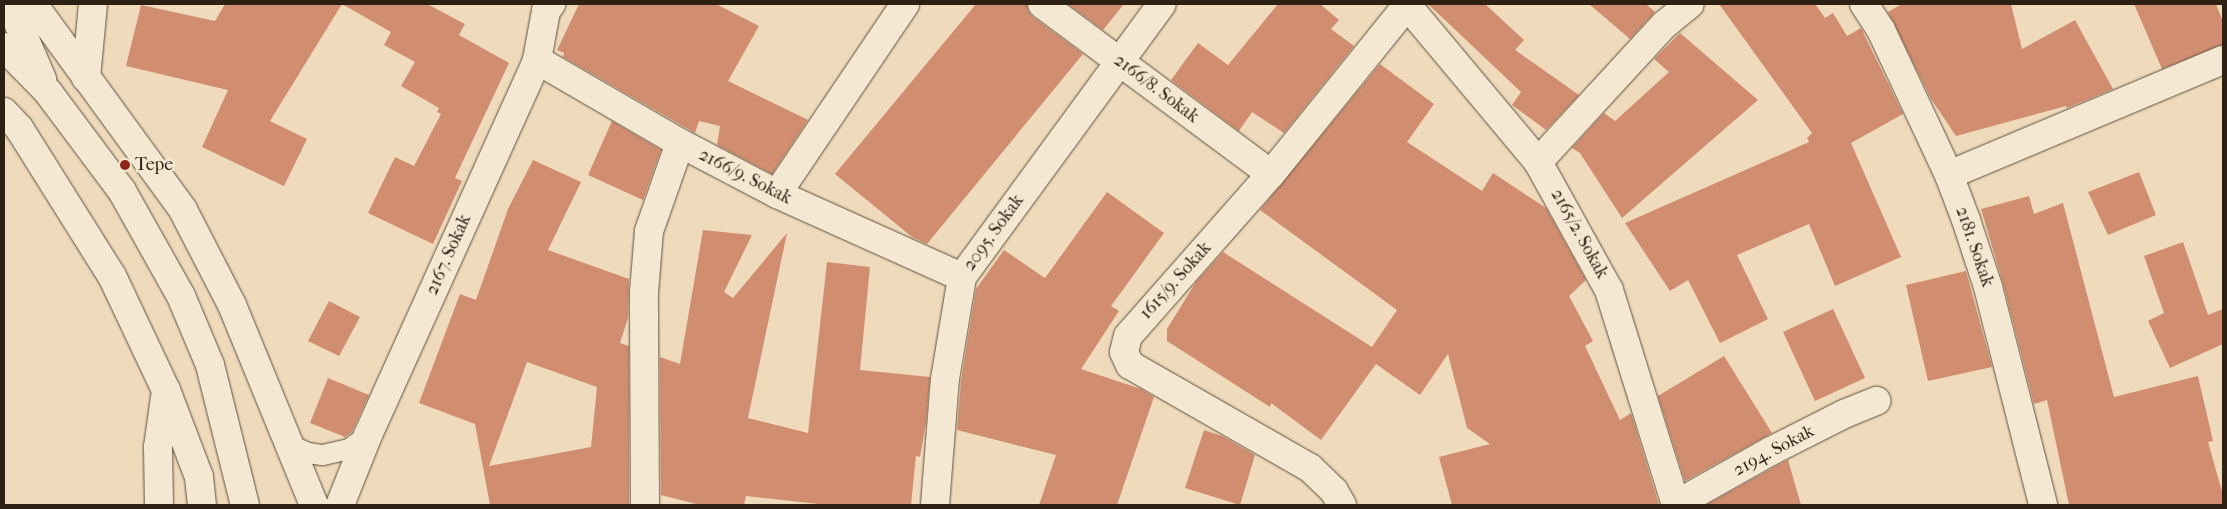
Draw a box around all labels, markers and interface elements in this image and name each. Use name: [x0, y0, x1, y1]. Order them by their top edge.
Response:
street label: 2166/8. Sokak: [1109, 50, 1203, 128]
street label: 2166/9. Sokak: [695, 144, 795, 210]
place label: Tepe: [135, 154, 173, 176]
marker: Tepe: [119, 159, 131, 171]
street label: 2165/2. Sokak: [1546, 185, 1612, 283]
street label: 2095. Sokak: [959, 191, 1029, 275]
street label: 2181. Sokak: [1950, 204, 1998, 290]
street label: 2167. Sokak: [422, 211, 476, 299]
street label: 1615/9. Sokak: [1136, 238, 1216, 324]
street label: 2194. Sokak: [1730, 421, 1818, 481]

